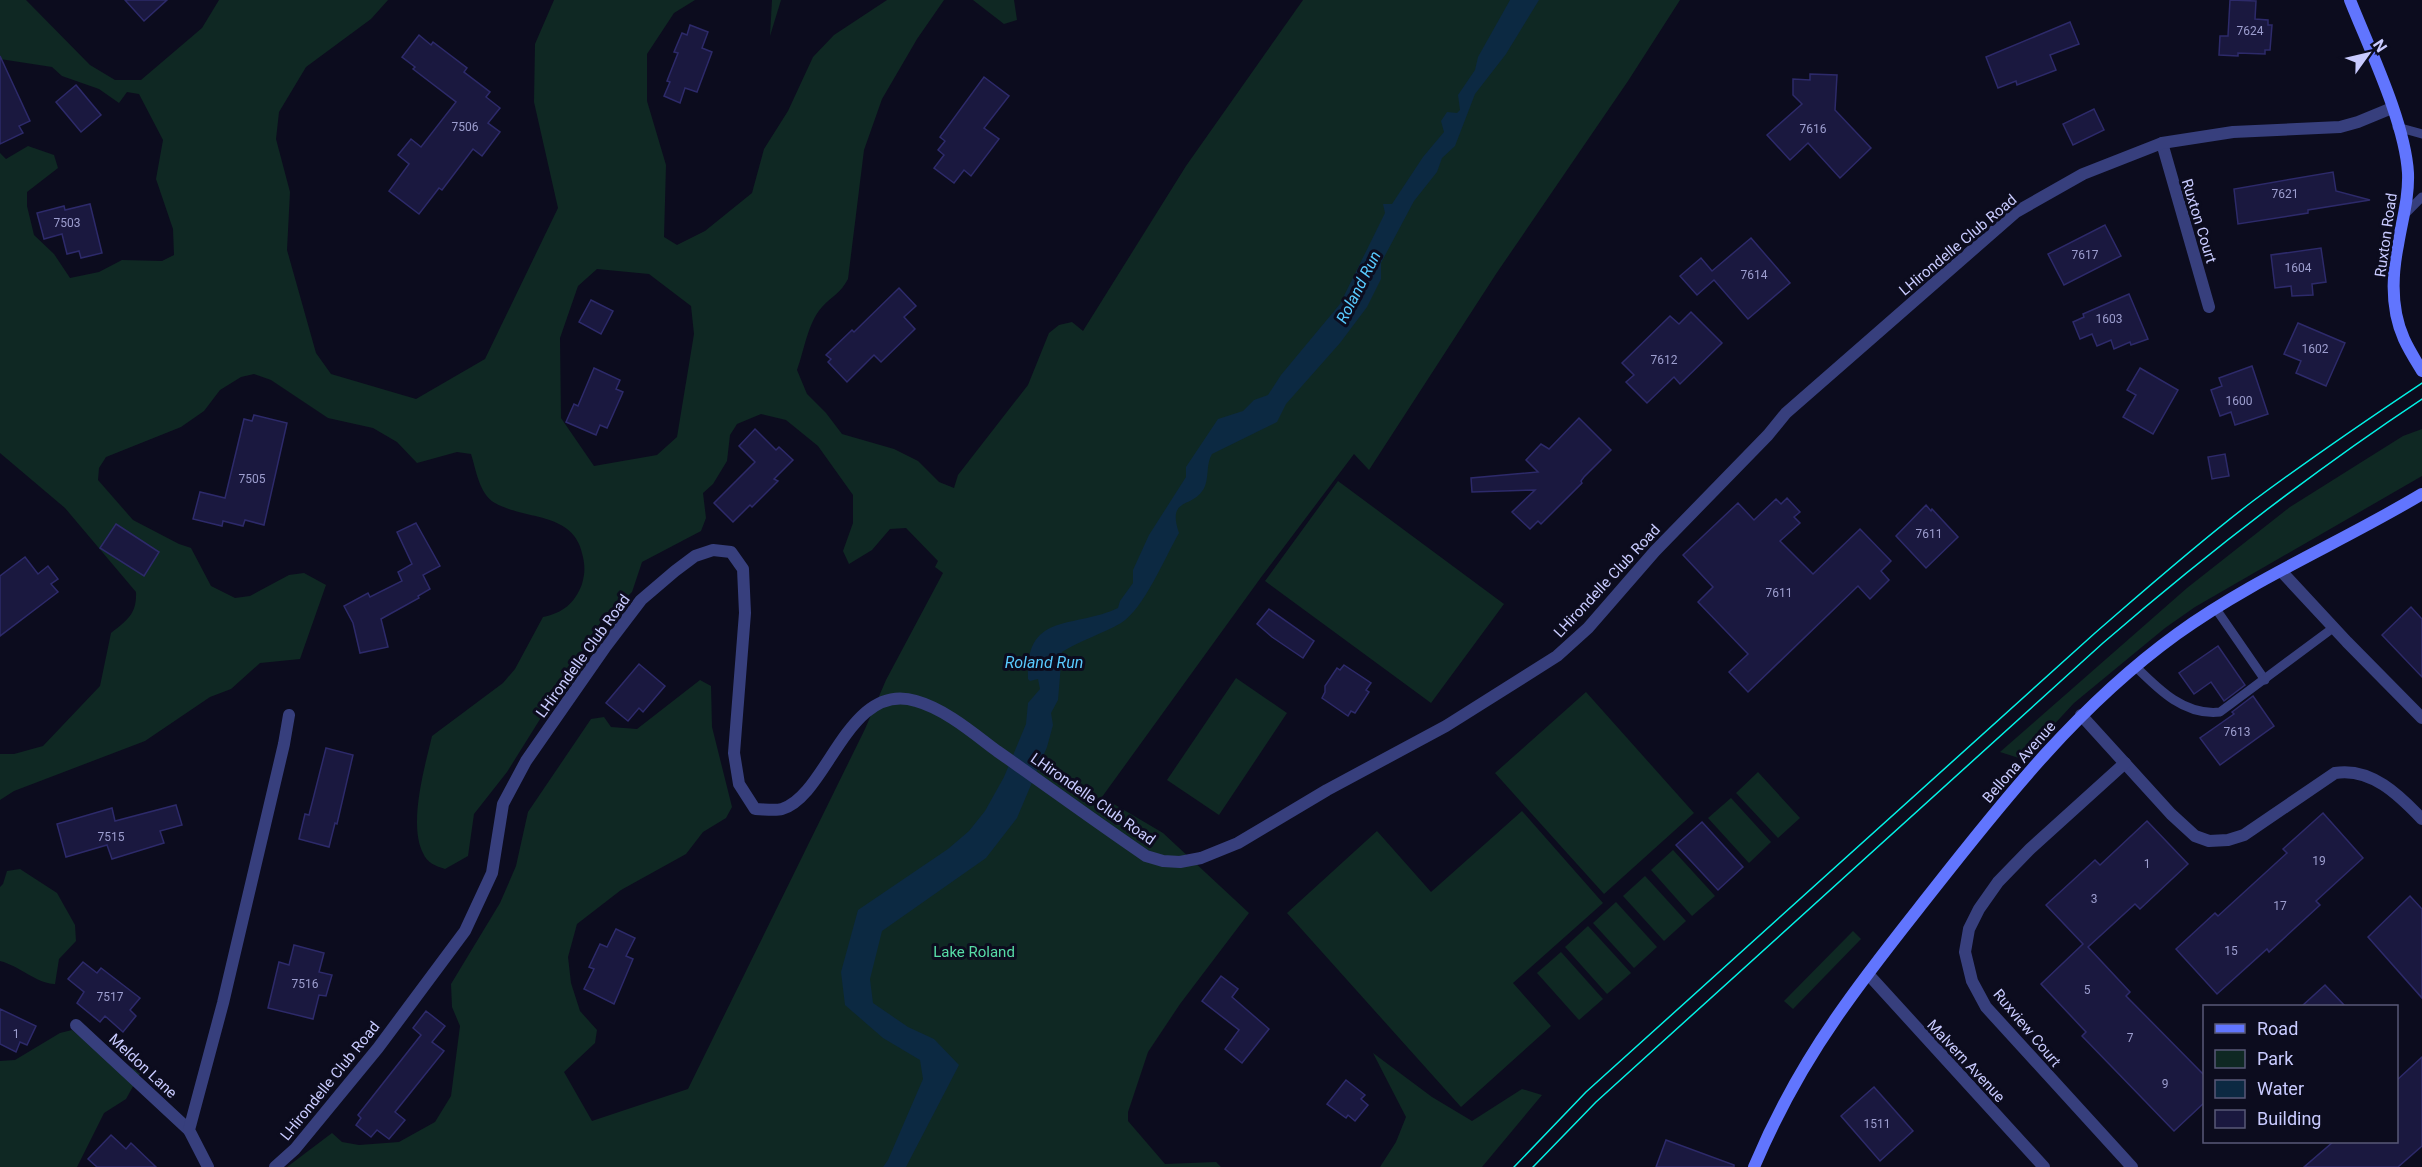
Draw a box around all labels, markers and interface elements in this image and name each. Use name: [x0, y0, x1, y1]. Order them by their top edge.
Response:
house number: 7624: [2237, 24, 2264, 38]
north arrow: [2338, 24, 2398, 84]
text: N: [2369, 36, 2391, 56]
house number: 7506: [452, 120, 479, 134]
house number: 7616: [1800, 122, 1827, 136]
street label: Ruxton Court: [2178, 177, 2220, 265]
house number: 7621: [2272, 187, 2298, 201]
street label: LHirondelle Club Road: [1896, 191, 2020, 299]
street label: Ruxton Road: [2371, 192, 2401, 278]
house number: 7503: [54, 216, 80, 230]
water label: Roland Run: [1332, 248, 1385, 327]
house number: 7617: [2072, 248, 2099, 262]
house number: 1604: [2285, 261, 2312, 275]
house number: 7614: [1741, 268, 1768, 282]
house number: 1603: [2096, 312, 2122, 326]
house number: 1602: [2302, 342, 2329, 356]
house number: 7612: [1651, 353, 1678, 367]
house number: 1600: [2226, 394, 2253, 408]
house number: 7505: [239, 472, 266, 486]
street label: LHirondelle Club Road: [1550, 521, 1664, 641]
house number: 7611: [1916, 527, 1942, 541]
house number: 7611: [1766, 586, 1792, 600]
street label: LHirondelle Club Road: [532, 591, 634, 721]
water label: Roland Run: [1005, 653, 1083, 672]
street label: Bellona Avenue: [1979, 717, 2059, 807]
house number: 7613: [2224, 725, 2250, 739]
street label: LHirondelle Club Road: [1027, 749, 1159, 849]
house number: 7515: [98, 830, 125, 844]
house number: 19: [2312, 854, 2326, 868]
house number: 1: [2144, 857, 2150, 871]
house number: 3: [2091, 892, 2097, 906]
house number: 17: [2273, 899, 2287, 913]
park label: Lake Roland: [933, 943, 1015, 961]
house number: 15: [2224, 944, 2238, 958]
house number: 7516: [292, 977, 319, 991]
house number: 5: [2084, 983, 2091, 997]
street label: Ruxview Court: [1989, 986, 2065, 1071]
house number: 7517: [97, 990, 124, 1004]
legend: [2203, 1005, 2398, 1143]
street label: Malvern Avenue: [1923, 1016, 2009, 1106]
street label: LHirondelle Club Road: [276, 1018, 384, 1144]
text: Road: [2257, 1018, 2298, 1039]
house number: 1: [13, 1027, 19, 1041]
street label: Meldon Lane: [105, 1030, 181, 1102]
house number: 7: [2127, 1031, 2134, 1045]
text: Park: [2257, 1048, 2294, 1069]
house number: 9: [2162, 1077, 2168, 1091]
text: Water: [2257, 1078, 2304, 1099]
text: Building: [2257, 1108, 2321, 1129]
house number: 1511: [1864, 1117, 1890, 1131]

